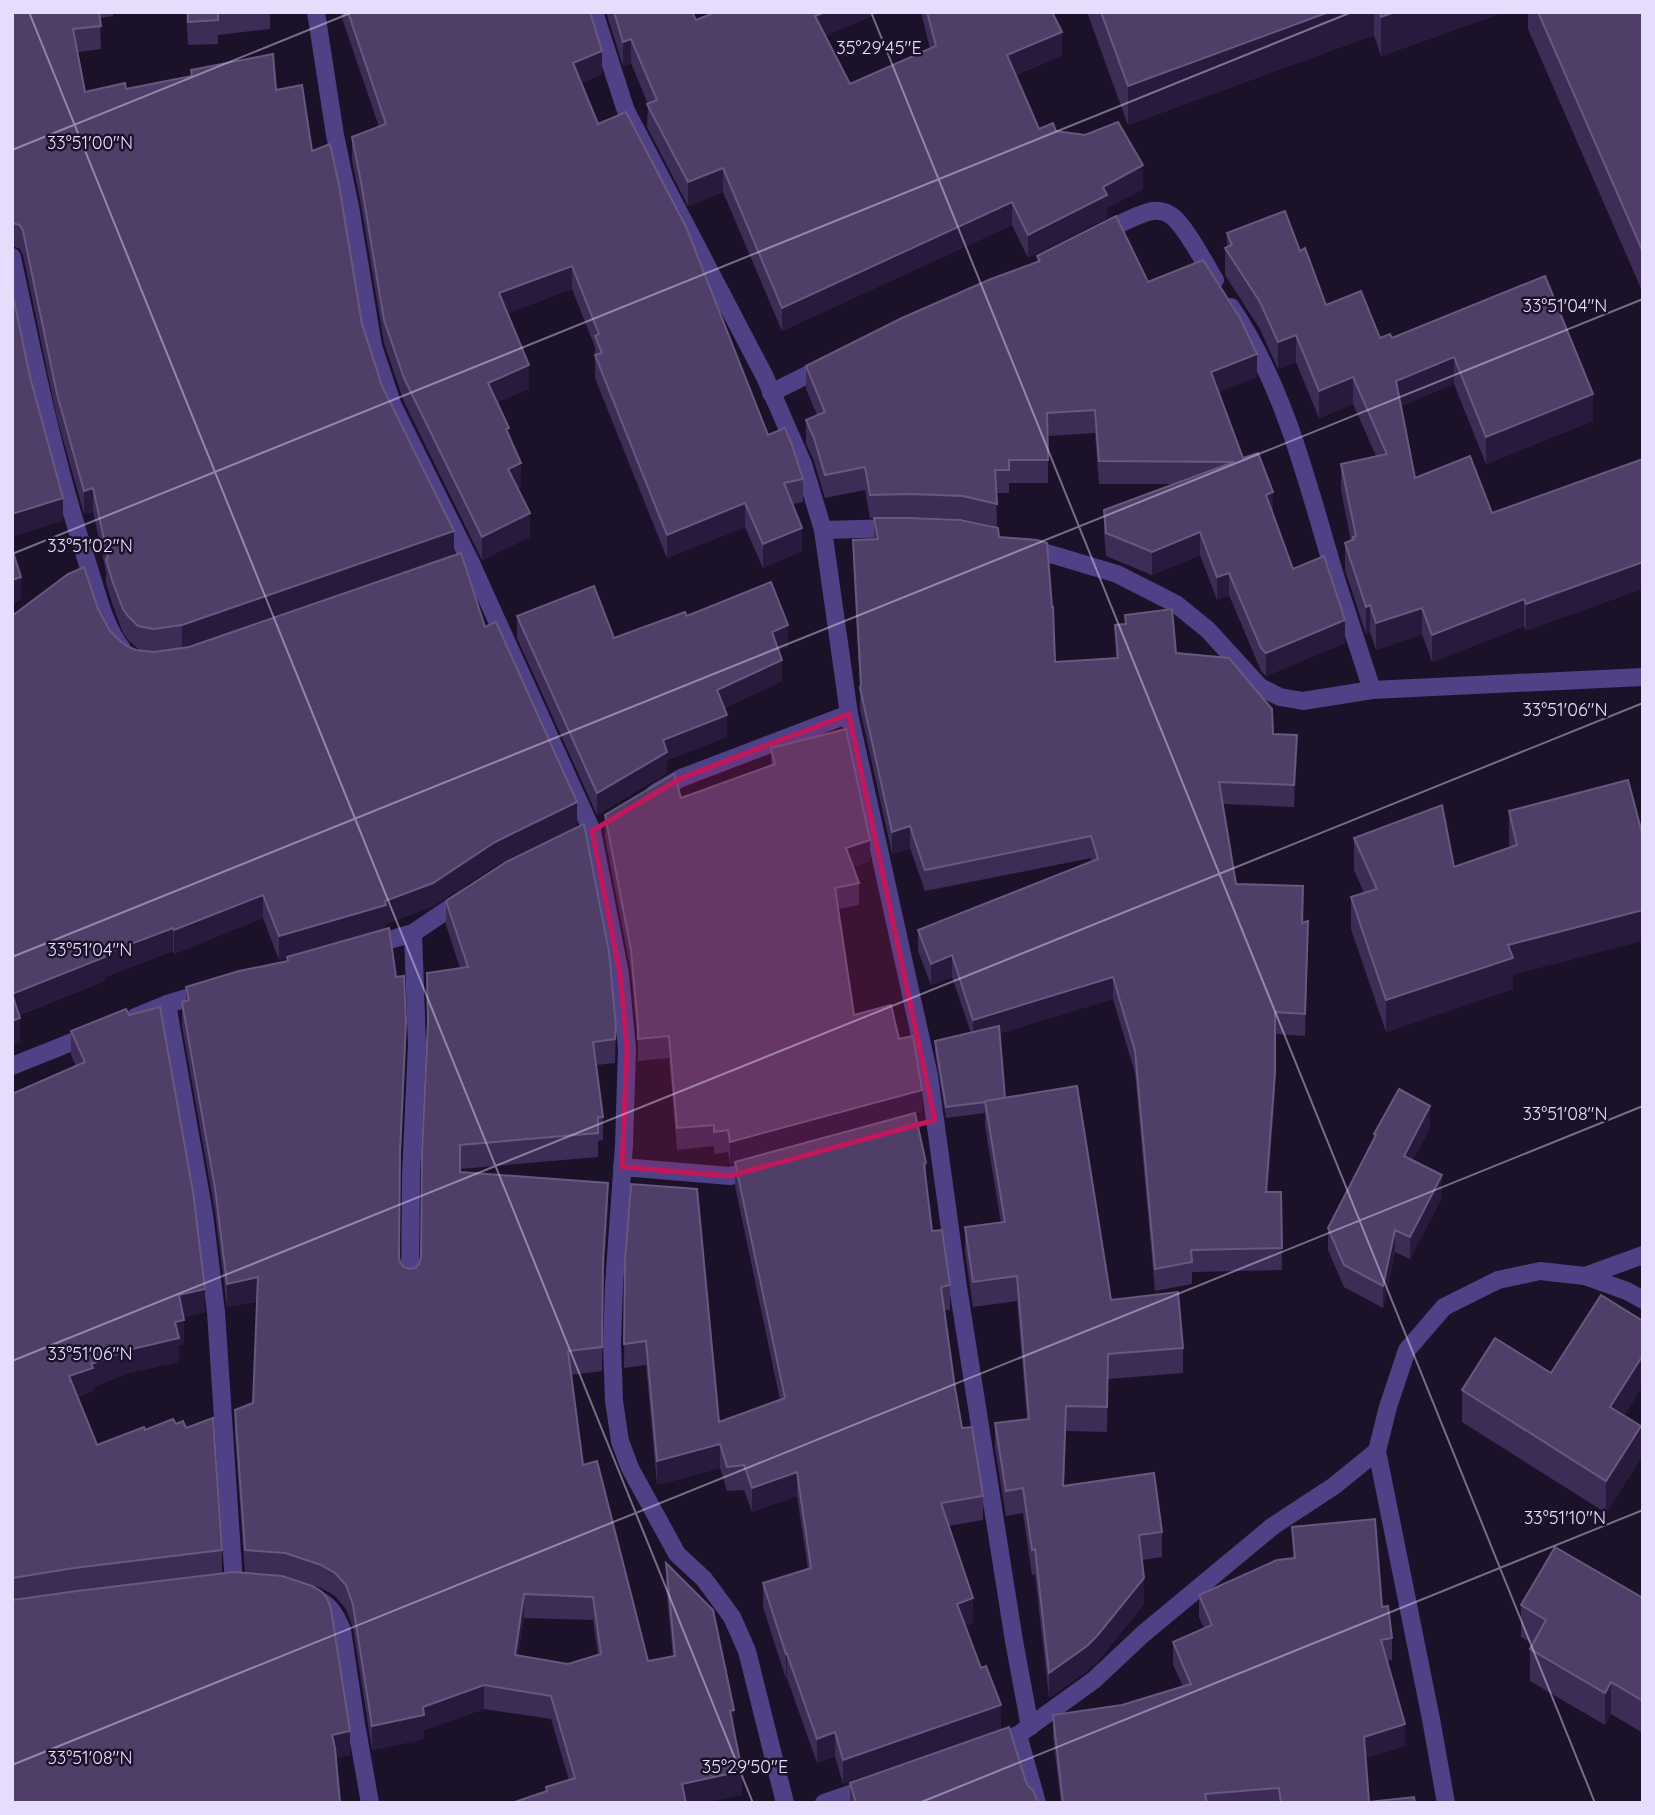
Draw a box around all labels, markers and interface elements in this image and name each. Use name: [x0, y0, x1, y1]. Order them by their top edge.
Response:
text: 35°29'45"E: [836, 36, 922, 59]
text: 33°51'00"N: [47, 131, 133, 154]
text: 33°51'04"N: [1523, 294, 1607, 317]
text: 33°51'02"N: [47, 534, 133, 557]
text: 33°51'06"N: [1522, 698, 1608, 721]
text: 33°51'04"N: [48, 938, 132, 961]
text: 33°51'08"N: [1522, 1102, 1608, 1125]
text: 33°51'06"N: [47, 1342, 133, 1365]
text: 33°51'10"N: [1524, 1506, 1606, 1529]
text: 33°51'08"N: [47, 1746, 133, 1769]
text: 35°29'50"E: [702, 1755, 788, 1778]

